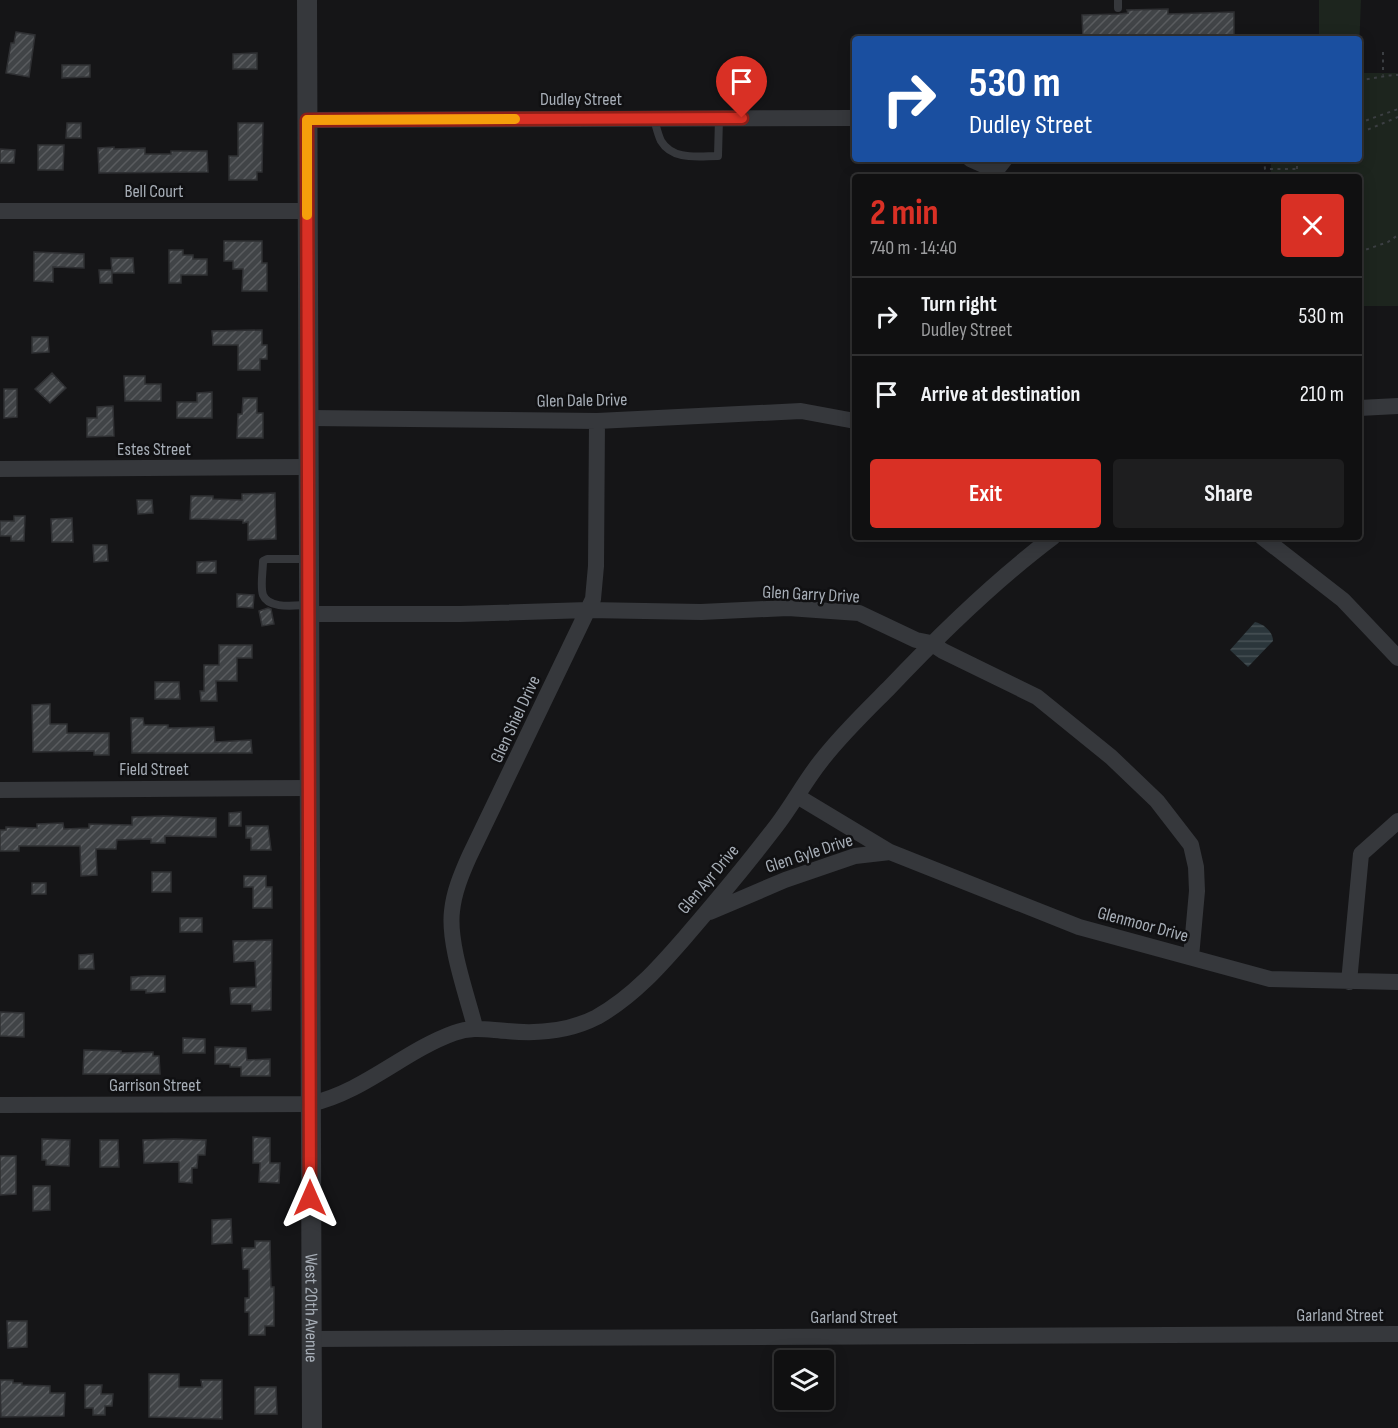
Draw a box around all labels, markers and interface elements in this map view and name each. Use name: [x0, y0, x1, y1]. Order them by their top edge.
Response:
pin: [716, 56, 767, 118]
text: 530 m: [969, 58, 1061, 109]
icon: right: [870, 60, 948, 138]
icon: arrive: [725, 65, 758, 98]
street label: Dudley Street: [540, 89, 623, 110]
text: Dudley Street: [969, 109, 1092, 141]
street label: Bell Court: [124, 181, 184, 202]
text: 2 min: [870, 192, 939, 235]
button: close: [1281, 194, 1344, 257]
text: 740 m · 14:40: [870, 236, 957, 260]
text: Turn right: [921, 291, 997, 318]
icon: right: [870, 300, 903, 333]
text: 530 m: [1299, 303, 1344, 330]
text: Dudley Street: [921, 318, 1012, 342]
icon: arrive: [870, 378, 903, 411]
text: Arrive at destination: [921, 381, 1080, 408]
text: 210 m: [1300, 381, 1344, 408]
street label: Glen Dale Drive: [536, 389, 628, 412]
street label: Estes Street: [117, 439, 191, 460]
button: Exit: [870, 459, 1101, 528]
button: Share: [1113, 459, 1344, 528]
street label: Glen Garry Drive: [762, 581, 860, 608]
street label: Glen Shiel Drive: [486, 672, 545, 766]
street label: Field Street: [119, 759, 189, 780]
street label: Glen Gyle Drive: [763, 829, 856, 877]
street label: Glen Ayr Drive: [673, 840, 743, 918]
street label: Glenmoor Drive: [1095, 902, 1191, 947]
street label: Garrison Street: [109, 1075, 201, 1096]
position arrow: [278, 1166, 342, 1230]
street label: West 20th Avenue: [300, 1253, 322, 1363]
street label: Garland Street: [1296, 1305, 1384, 1326]
street label: Garland Street: [810, 1307, 898, 1328]
map controls: [774, 1350, 834, 1410]
button: layers: [774, 1350, 834, 1410]

